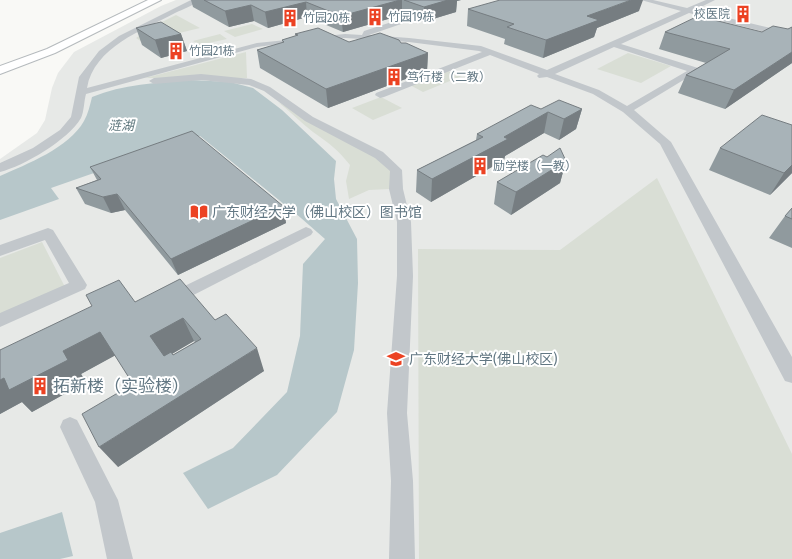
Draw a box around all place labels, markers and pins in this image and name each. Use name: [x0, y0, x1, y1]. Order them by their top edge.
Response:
building icon: 校医院: [733, 4, 753, 24]
building icon: 竹园19栋: [365, 7, 385, 27]
place label: 校医院: [694, 7, 730, 21]
building icon: 竹园20栋: [280, 8, 300, 28]
place label: 竹园19栋: [388, 10, 435, 24]
place label: 竹园20栋: [303, 11, 351, 25]
building icon: 竹园21栋: [166, 41, 186, 61]
place label: 竹园21栋: [189, 44, 235, 58]
building icon: 笃行楼（二教）: [384, 67, 404, 87]
place label: 笃行楼（二教）: [407, 70, 491, 84]
building icon: 励学楼（一教）: [470, 156, 490, 176]
place label: 励学楼（一教）: [493, 159, 577, 173]
library icon: 广东财经大学（佛山校区）图书馆: [189, 202, 209, 222]
place label: 广东财经大学（佛山校区）图书馆: [212, 204, 422, 221]
school or university icon: 广东财经大学(佛山校区): [386, 349, 406, 369]
place label: 广东财经大学(佛山校区): [409, 351, 557, 368]
building icon: 拓新楼（实验楼）: [30, 376, 50, 396]
place label: 拓新楼（实验楼）: [53, 376, 189, 397]

